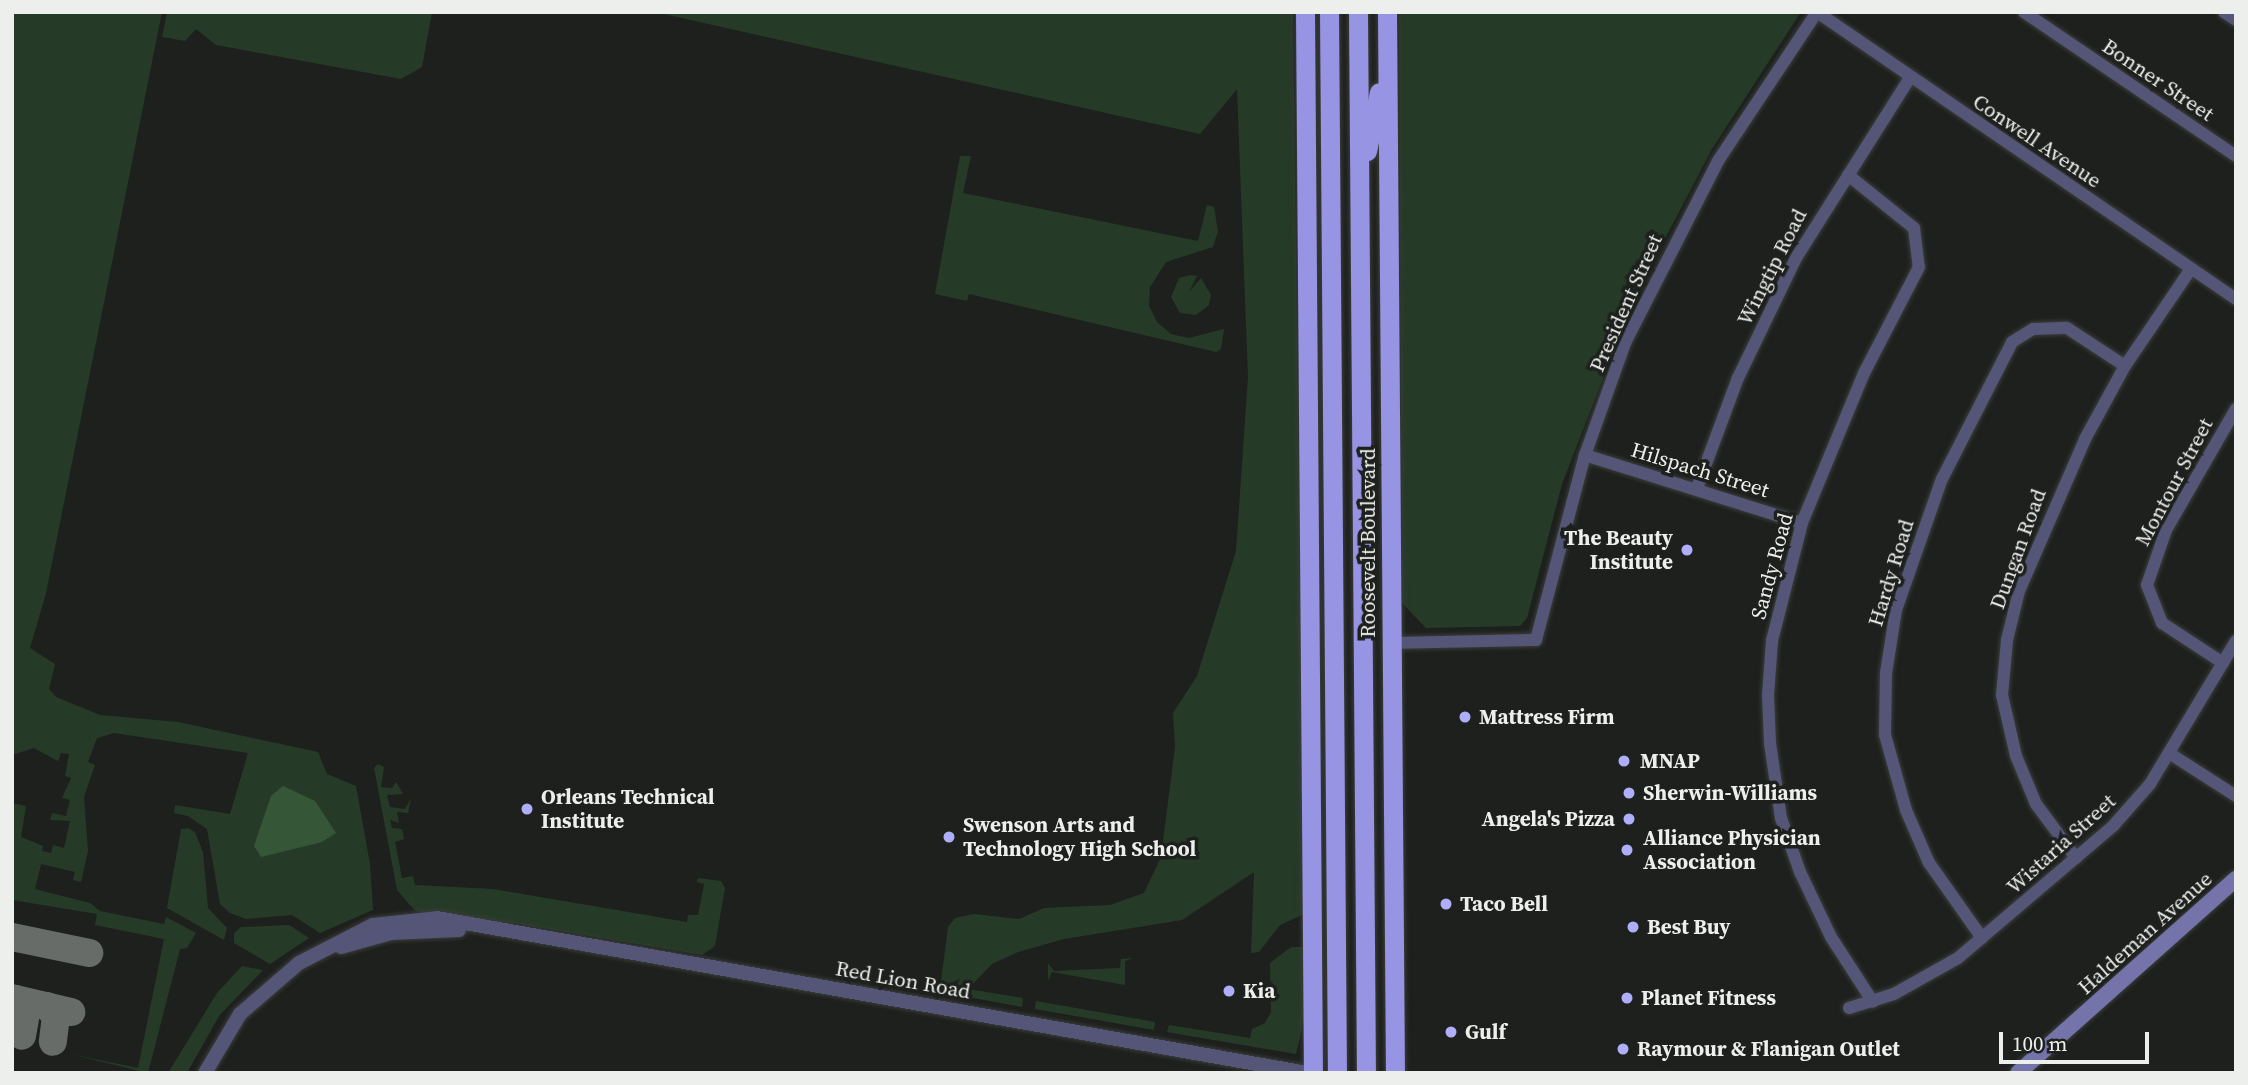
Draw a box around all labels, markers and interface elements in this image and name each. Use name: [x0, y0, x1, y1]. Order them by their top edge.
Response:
street label: Bonner Street: [2097, 33, 2219, 127]
street label: Conwell Avenue: [1968, 89, 2106, 193]
street label: Wingtip Road: [1732, 205, 1812, 329]
street label: President Street: [1584, 230, 1668, 376]
street label: Montour Street: [2130, 414, 2218, 550]
street label: Hilspach Street: [1628, 437, 1772, 503]
street label: Roosevelt Boulevard: [1355, 448, 1381, 638]
street label: Dungan Road: [1985, 485, 2051, 613]
street label: Sandy Road: [1746, 510, 1798, 622]
street label: Hardy Road: [1863, 517, 1919, 629]
place label: The Beauty Institute: [1564, 525, 1673, 575]
marker: The Beauty Institute: [1679, 542, 1695, 558]
place label: Mattress Firm: [1479, 704, 1615, 730]
marker: Mattress Firm: [1457, 709, 1473, 725]
place label: MNAP: [1640, 748, 1700, 774]
marker: MNAP: [1614, 751, 1634, 771]
place label: Sherwin-Williams: [1643, 780, 1817, 806]
place label: Orleans Technical Institute: [541, 784, 715, 834]
marker: Sherwin-Williams: [1621, 785, 1637, 801]
street label: Wistaria Street: [2001, 789, 2121, 899]
marker: Orleans Technical Institute: [519, 801, 535, 817]
place label: Angela's Pizza: [1482, 806, 1615, 832]
marker: Angela's Pizza: [1621, 811, 1637, 827]
place label: Swenson Arts and Technology High School: [963, 812, 1196, 862]
place label: Alliance Physician Association: [1643, 825, 1821, 875]
marker: Swenson Arts and Technology High School: [941, 829, 957, 845]
marker: Alliance Physician Association: [1617, 840, 1637, 860]
street label: Haldeman Avenue: [2073, 866, 2217, 1000]
place label: Taco Bell: [1460, 891, 1548, 917]
marker: Taco Bell: [1438, 896, 1454, 912]
place label: Best Buy: [1647, 914, 1731, 940]
marker: Best Buy: [1625, 919, 1641, 935]
street label: Red Lion Road: [834, 956, 972, 1004]
place label: Kia: [1243, 978, 1275, 1004]
marker: Kia: [1221, 983, 1237, 999]
place label: Planet Fitness: [1641, 985, 1776, 1011]
marker: Planet Fitness: [1619, 990, 1635, 1006]
scale bar: [2003, 1018, 2154, 1062]
place label: Gulf: [1465, 1019, 1506, 1045]
marker: Gulf: [1443, 1024, 1459, 1040]
text: 100 m: [2012, 1029, 2067, 1058]
place label: Raymour & Flanigan Outlet: [1637, 1036, 1900, 1062]
marker: Raymour & Flanigan Outlet: [1615, 1041, 1631, 1057]

